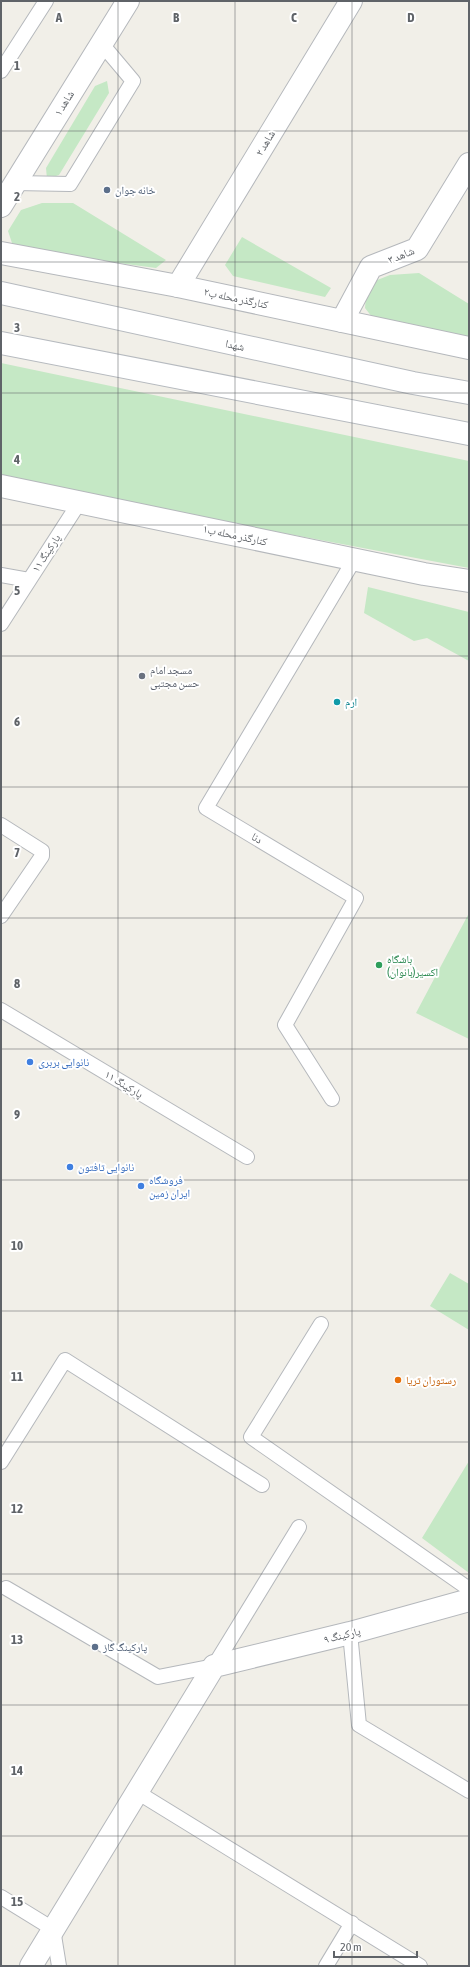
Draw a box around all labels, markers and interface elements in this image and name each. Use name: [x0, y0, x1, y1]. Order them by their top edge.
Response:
text: A: [55, 10, 63, 25]
text: B: [173, 10, 180, 25]
text: C: [291, 10, 297, 25]
text: D: [407, 10, 415, 25]
text: 1: [14, 58, 20, 73]
street label: شاهد ۱: [52, 88, 76, 118]
street label: شاهد ۲: [253, 128, 277, 158]
place label: خانه جوان: [115, 184, 156, 197]
marker: خانه جوان: [102, 185, 112, 195]
text: 2: [14, 189, 20, 204]
street label: شاهد ۳: [386, 244, 416, 266]
street label: کنارگذر محله ب۲: [203, 285, 270, 311]
text: 3: [14, 320, 20, 335]
street label: شهدا: [224, 337, 246, 353]
text: 4: [13, 452, 20, 467]
street label: کنارگذر محله ب۱: [202, 522, 269, 548]
street label: پارکینگ ۱۱: [29, 532, 64, 575]
text: 5: [14, 583, 20, 598]
place label: مسجد امام حسن مجتبی: [150, 664, 199, 690]
marker: مسجد امام حسن مجتبی: [137, 671, 147, 681]
place label: ارم: [345, 696, 357, 709]
marker: ارم: [332, 697, 342, 707]
text: 6: [14, 714, 20, 729]
street label: دنا: [249, 830, 265, 846]
text: 7: [14, 845, 20, 860]
place label: باشگاه اکسیر(بانوان): [387, 953, 438, 979]
marker: باشگاه اکسیر(بانوان): [374, 960, 384, 970]
text: 8: [14, 976, 20, 991]
place label: نانوایی بربری: [38, 1056, 89, 1069]
marker: نانوایی بربری: [25, 1057, 35, 1067]
street label: پارکینگ ۱۱: [102, 1068, 145, 1101]
text: 9: [14, 1107, 20, 1122]
place label: نانوایی تافتون: [78, 1161, 134, 1174]
marker: نانوایی تافتون: [65, 1162, 75, 1172]
place label: فروشگاه ایران زمین: [149, 1174, 190, 1200]
marker: فروشگاه ایران زمین: [136, 1181, 146, 1191]
text: 10: [11, 1238, 23, 1253]
text: 11: [11, 1369, 23, 1384]
place label: رستوران تریا: [406, 1374, 456, 1387]
marker: رستوران تریا: [393, 1375, 403, 1385]
text: 12: [11, 1501, 23, 1516]
street label: پارکینگ ۹: [322, 1625, 362, 1646]
text: 13: [11, 1632, 23, 1647]
place label: پارکینگ گاز: [102, 1641, 147, 1654]
marker: پارکینگ گاز: [90, 1642, 100, 1652]
text: 14: [11, 1763, 23, 1778]
text: 15: [11, 1894, 23, 1909]
scale bar: [334, 1933, 417, 1959]
text: 20 m: [340, 1940, 362, 1954]

